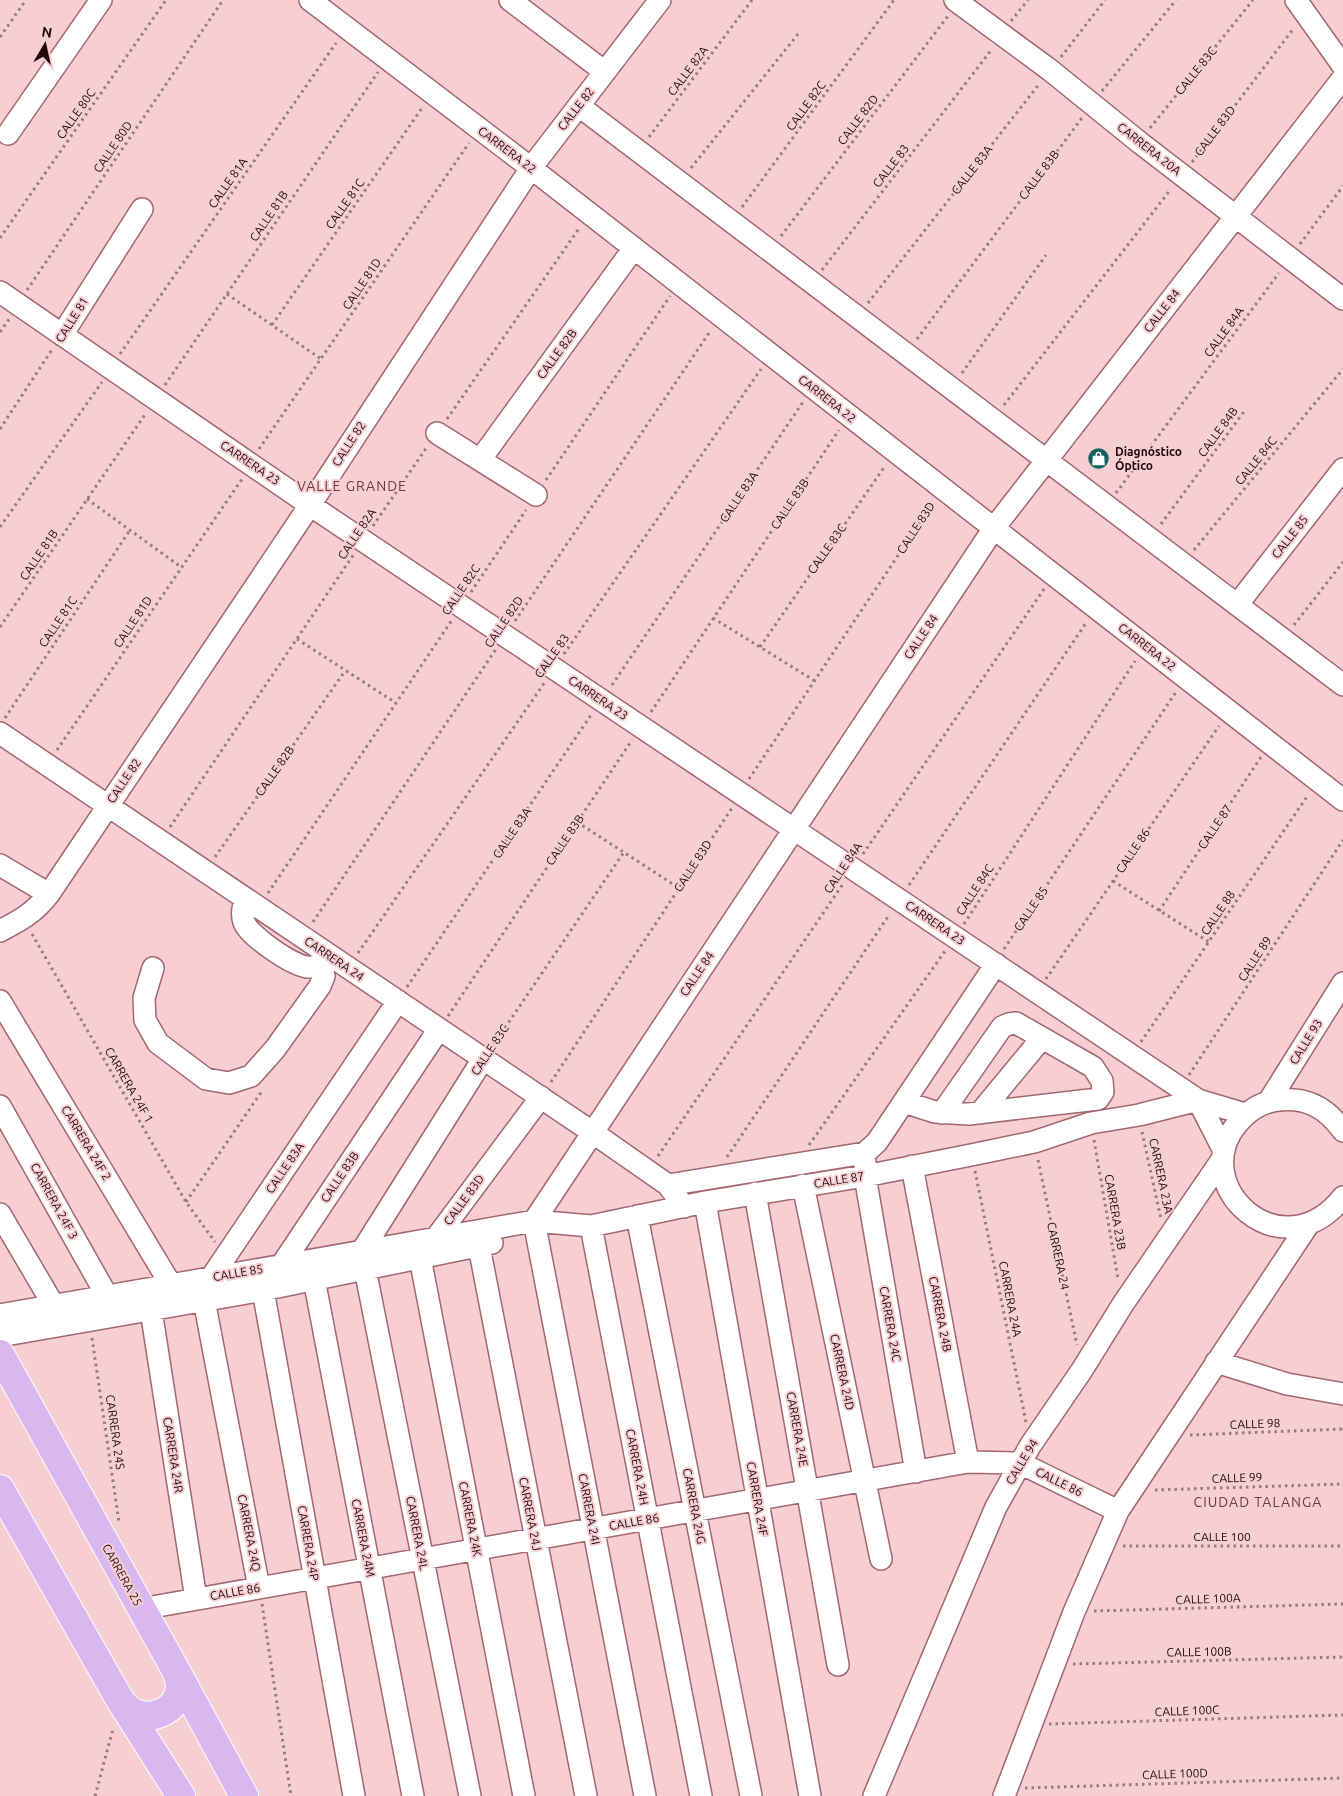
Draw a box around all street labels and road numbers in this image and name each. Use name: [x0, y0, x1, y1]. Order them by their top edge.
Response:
street label: CALLE 82A: [665, 43, 711, 98]
street label: CALLE 83C: [1172, 44, 1219, 97]
street label: CALLE 82C: [783, 78, 828, 133]
street label: CALLE 82: [555, 85, 596, 133]
street label: CALLE 80C: [54, 86, 98, 141]
street label: CALLE 82D: [835, 92, 881, 147]
street label: CALLE 83D: [1192, 103, 1238, 158]
street label: CALLE 80D: [91, 119, 135, 175]
street label: CARRERA 20A: [1115, 120, 1184, 178]
street label: CARRERA 22: [476, 124, 539, 176]
street label: CALLE 83: [870, 142, 911, 190]
street label: CALLE 83A: [948, 142, 995, 197]
street label: CALLE 83B: [1016, 148, 1061, 202]
street label: CALLE 81A: [205, 155, 250, 210]
street label: CALLE 81C: [323, 176, 367, 231]
street label: CALLE 81B: [247, 188, 290, 244]
street label: CALLE 81D: [340, 256, 384, 312]
street label: CALLE 84: [1141, 287, 1182, 335]
street label: CALLE 81: [53, 295, 91, 345]
street label: CALLE 84A: [1201, 304, 1246, 359]
street label: CALLE 82B: [534, 326, 579, 381]
street label: CARRERA 22: [796, 372, 859, 425]
street label: CALLE 84B: [1195, 404, 1240, 459]
street label: CALLE 82: [329, 419, 368, 469]
street label: CALLE 84C: [1232, 434, 1279, 487]
street label: CARRERA 23: [218, 438, 283, 487]
street label: CALLE 83A: [717, 469, 760, 525]
street label: CALLE 83B: [768, 476, 811, 532]
street label: CALLE 83D: [894, 499, 937, 556]
street label: CALLE 82A: [335, 506, 378, 562]
street label: CALLE 85: [1269, 513, 1310, 561]
street label: CALLE 83C: [805, 521, 849, 576]
street label: CALLE 81B: [17, 527, 60, 583]
street label: CALLE 82C: [439, 562, 483, 617]
street label: CALLE 81C: [36, 594, 80, 649]
street label: CALLE 81D: [111, 594, 155, 650]
street label: CALLE 82D: [482, 594, 526, 650]
street label: CALLE 84: [901, 612, 940, 661]
street label: CARRERA 22: [1116, 620, 1179, 673]
street label: CALLE 83: [532, 631, 571, 680]
street label: CARRERA 23: [566, 673, 631, 722]
street label: CALLE 82B: [253, 743, 297, 798]
street label: CALLE 82: [104, 756, 143, 805]
street label: CALLE 87: [1195, 802, 1234, 851]
street label: CALLE 83A: [490, 805, 533, 861]
street label: CALLE 83B: [543, 812, 586, 868]
street label: CALLE 86: [1113, 826, 1152, 875]
street label: CALLE 83D: [671, 837, 714, 894]
street label: CALLE 84A: [821, 840, 864, 896]
street label: CALLE 84C: [953, 861, 996, 918]
street label: CALLE 85: [1011, 884, 1050, 933]
street label: CALLE 88: [1198, 888, 1237, 937]
street label: CARRERA 23: [903, 898, 968, 947]
street label: CARRERA 24: [302, 934, 367, 983]
street label: CALLE 89: [1235, 934, 1274, 984]
street label: CALLE 84: [677, 949, 716, 998]
street label: CALLE 93: [1287, 1017, 1325, 1067]
street label: CALLE 83C: [468, 1021, 511, 1078]
street label: CARRERA 24F 1: [103, 1045, 156, 1125]
street label: CARRERA 24F 2: [59, 1103, 114, 1182]
street label: CARRERA 23A: [1147, 1137, 1176, 1215]
street label: CALLE 83A: [263, 1140, 306, 1196]
street label: CALLE 83B: [318, 1149, 361, 1205]
street label: CARRERA 24F 3: [28, 1160, 81, 1241]
street label: CALLE 87: [813, 1169, 865, 1190]
street label: CALLE 83D: [441, 1172, 486, 1227]
street label: CARRERA 23B: [1102, 1173, 1129, 1251]
street label: CARRERA 24: [1045, 1221, 1072, 1291]
street label: CARRERA 24A: [997, 1260, 1024, 1338]
street label: CALLE 85: [212, 1262, 264, 1283]
street label: CARRERA 24B: [927, 1275, 954, 1353]
street label: CARRERA 24C: [877, 1285, 904, 1363]
street label: CARRERA 24D: [828, 1333, 857, 1411]
street label: CARRERA 24E: [785, 1390, 811, 1468]
street label: CARRERA 24S: [104, 1394, 127, 1470]
street label: CARRERA 24R: [161, 1416, 186, 1494]
street label: CALLE 98: [1229, 1416, 1281, 1431]
street label: CARRERA 24H: [624, 1428, 651, 1506]
street label: CALLE 94: [1003, 1436, 1040, 1487]
street label: CARRERA 24F: [745, 1461, 770, 1537]
street label: CALLE 86: [1034, 1465, 1085, 1499]
street label: CARRERA 24G: [681, 1467, 708, 1545]
street label: CALLE 99: [1211, 1470, 1263, 1485]
street label: CARRERA 24I: [576, 1472, 603, 1546]
street label: CARRERA 24J: [517, 1476, 544, 1552]
street label: CARRERA 24K: [457, 1480, 484, 1558]
street label: CARRERA 24Q: [236, 1493, 263, 1573]
street label: CARRERA 24L: [404, 1495, 431, 1571]
street label: CARRERA 24M: [350, 1498, 377, 1578]
street label: CARRERA 24P: [295, 1504, 322, 1582]
street label: CALLE 86: [608, 1511, 660, 1532]
street label: CALLE 100: [1193, 1530, 1251, 1543]
street label: CARRERA 25: [100, 1541, 145, 1608]
street label: CALLE 86: [209, 1581, 261, 1602]
street label: CALLE 100A: [1175, 1591, 1241, 1606]
street label: CALLE 100B: [1166, 1644, 1232, 1659]
street label: CALLE 100C: [1154, 1703, 1220, 1718]
street label: CALLE 100D: [1142, 1766, 1208, 1781]

